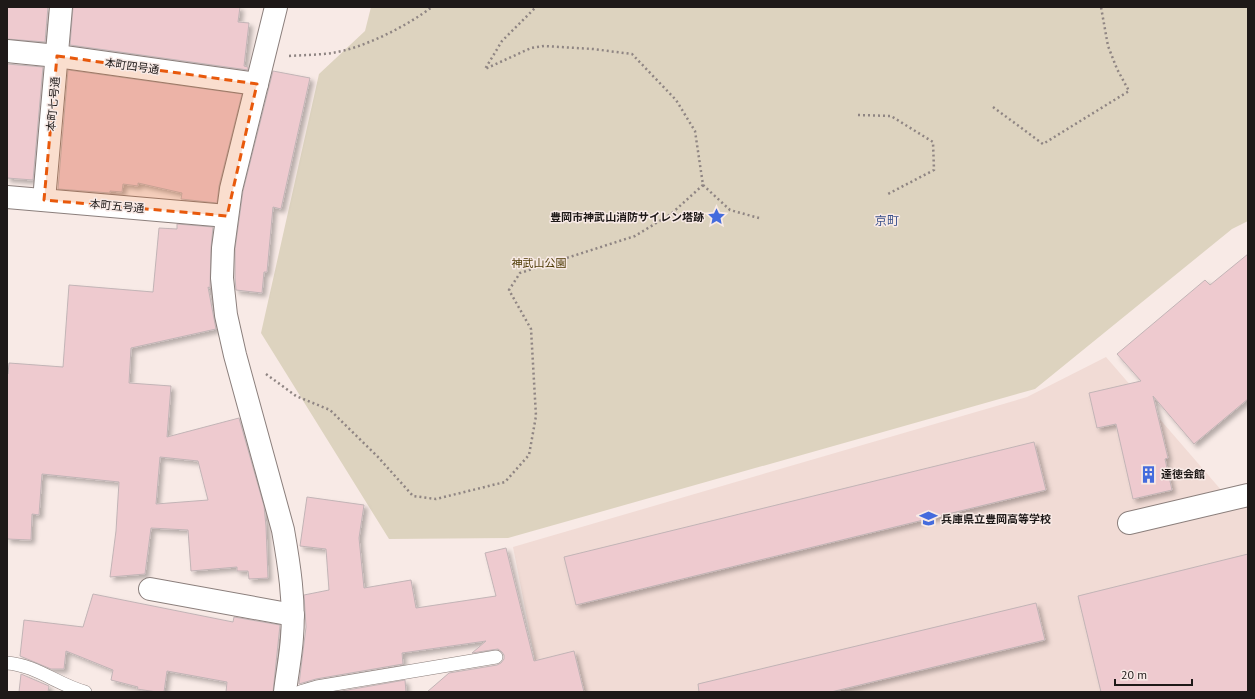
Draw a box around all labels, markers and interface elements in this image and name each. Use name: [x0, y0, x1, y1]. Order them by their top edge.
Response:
street label: 本町四号通: [104, 55, 160, 77]
street label: 本町七号通: [44, 76, 62, 132]
street label: 本町五号通: [89, 197, 145, 215]
place icon: 豊岡市神武山消防サイレン塔跡: [707, 207, 727, 227]
place label: 豊岡市神武山消防サイレン塔跡: [550, 210, 704, 224]
district label: 京町: [875, 213, 899, 228]
park label: 神武山公園: [512, 256, 567, 270]
building icon: 達徳会館: [1138, 464, 1158, 484]
place label: 達徳会館: [1161, 467, 1205, 481]
school or university icon: 兵庫県立豊岡高等学校: [918, 509, 938, 529]
place label: 兵庫県立豊岡高等学校: [941, 512, 1051, 526]
scale bar: [1115, 661, 1192, 687]
text: 20 m: [1121, 667, 1147, 682]

